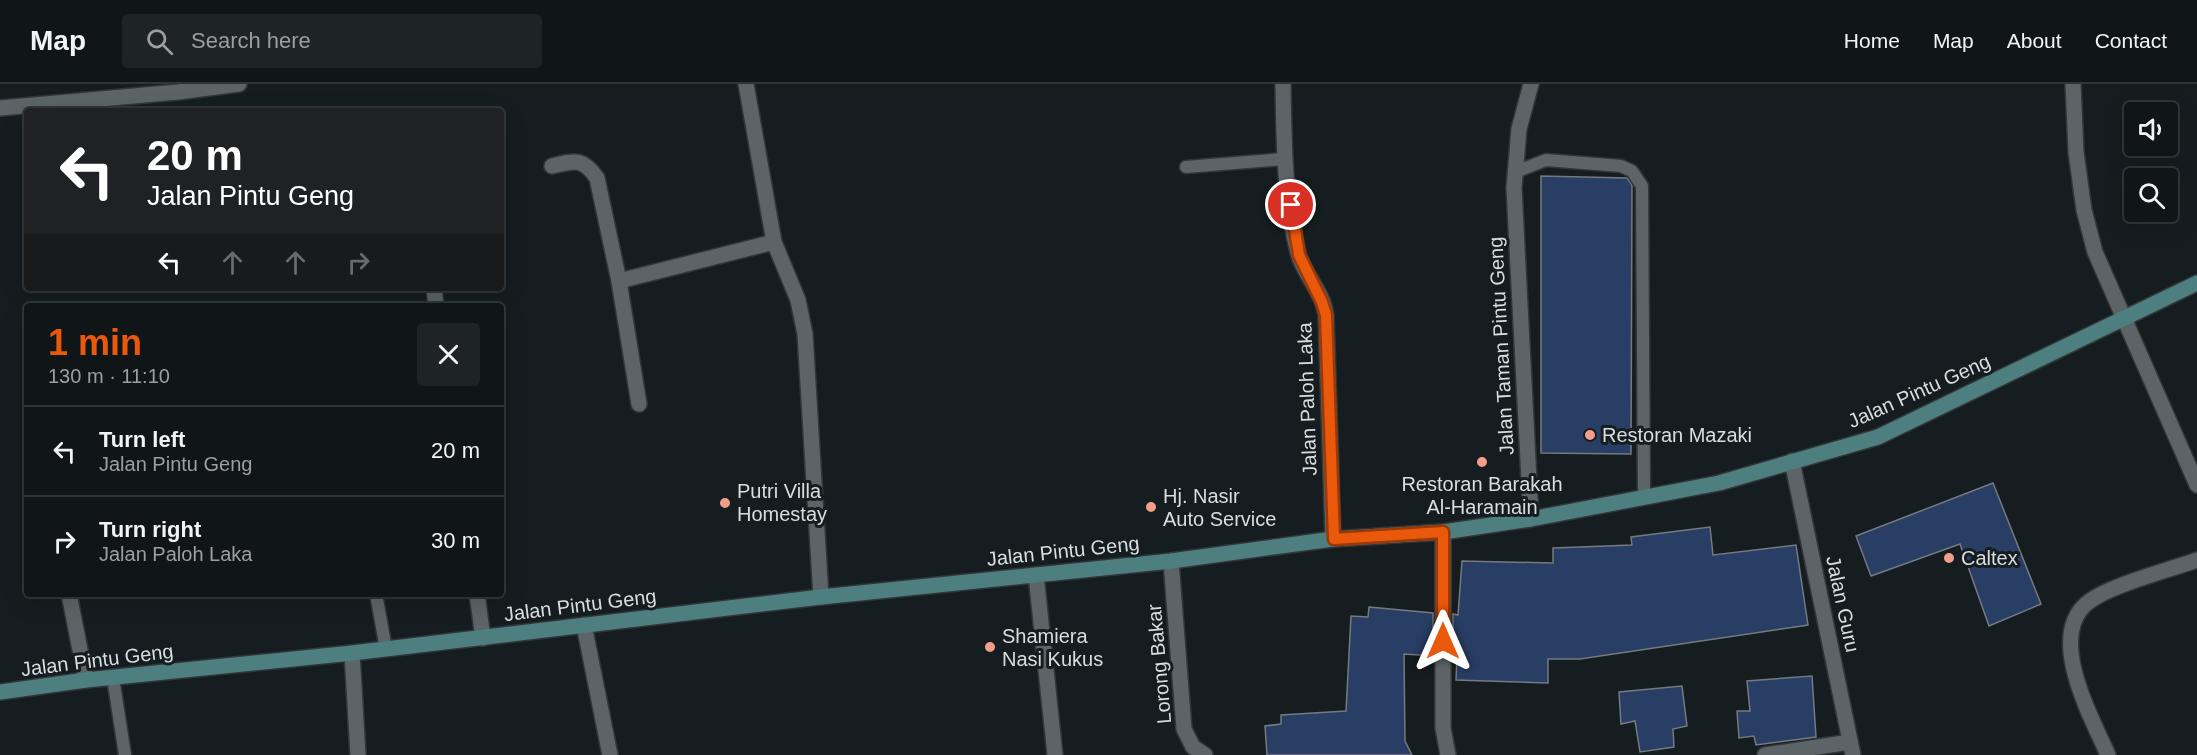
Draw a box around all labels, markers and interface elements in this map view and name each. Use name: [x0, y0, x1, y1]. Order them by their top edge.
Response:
search box: [122, 14, 542, 68]
text: Map: [30, 25, 86, 56]
icon: search: [143, 25, 176, 58]
text: Search here: [191, 28, 311, 53]
text: Home: [1844, 29, 1900, 52]
text: Map: [1933, 29, 1974, 52]
text: About: [2007, 29, 2062, 52]
text: Contact: [2095, 29, 2167, 52]
map controls: [2124, 102, 2178, 222]
button: sound: [2124, 102, 2178, 156]
icon: left: [48, 132, 126, 210]
text: 20 m: [147, 132, 243, 179]
button: search: [2124, 168, 2178, 222]
pin: [1265, 179, 1316, 230]
text: Jalan Pintu Geng: [147, 181, 354, 211]
icon: arrive: [1274, 188, 1307, 221]
street label: Jalan Taman Pintu Geng: [1484, 236, 1518, 456]
icon: left: [153, 246, 186, 279]
icon: ahead: [216, 246, 249, 279]
icon: ahead: [279, 246, 312, 279]
icon: right: [342, 246, 375, 279]
street label: Jalan Paloh Laka: [1293, 321, 1321, 476]
text: 1 min: [48, 322, 142, 363]
button: close: [417, 323, 480, 386]
street label: Jalan Pintu Geng: [1844, 350, 1994, 432]
text: 130 m · 11:10: [48, 365, 170, 387]
place label: Restoran Mazaki: [1602, 424, 1752, 446]
text: Turn left: [99, 427, 185, 452]
marker: Restoran Mazaki: [1583, 428, 1597, 442]
icon: left: [48, 435, 81, 468]
text: 20 m: [431, 438, 480, 463]
text: Jalan Pintu Geng: [99, 453, 252, 475]
marker: Restoran Barakah Al-Haramain: [1475, 455, 1489, 469]
place label: Restoran Barakah Al-Haramain: [1401, 473, 1563, 518]
place label: Putri Villa Homestay: [737, 480, 827, 525]
place label: Hj. Nasir Auto Service: [1163, 485, 1276, 530]
marker: Putri Villa Homestay: [718, 496, 732, 510]
marker: Hj. Nasir Auto Service: [1144, 500, 1158, 514]
text: Turn right: [99, 517, 201, 542]
icon: right: [48, 525, 81, 558]
text: 30 m: [431, 528, 480, 553]
street label: Jalan Pintu Geng: [986, 532, 1140, 570]
text: Jalan Paloh Laka: [99, 543, 252, 565]
place label: Caltex: [1961, 547, 2018, 569]
marker: Caltex: [1942, 551, 1956, 565]
street label: Jalan Guru: [1822, 554, 1864, 654]
street label: Jalan Pintu Geng: [503, 585, 657, 625]
street label: Lorong Bakar: [1143, 603, 1175, 725]
position arrow: [1411, 609, 1475, 673]
place label: Shamiera Nasi Kukus: [1002, 625, 1103, 670]
street label: Jalan Pintu Geng: [20, 640, 174, 680]
marker: Shamiera Nasi Kukus: [983, 640, 997, 654]

